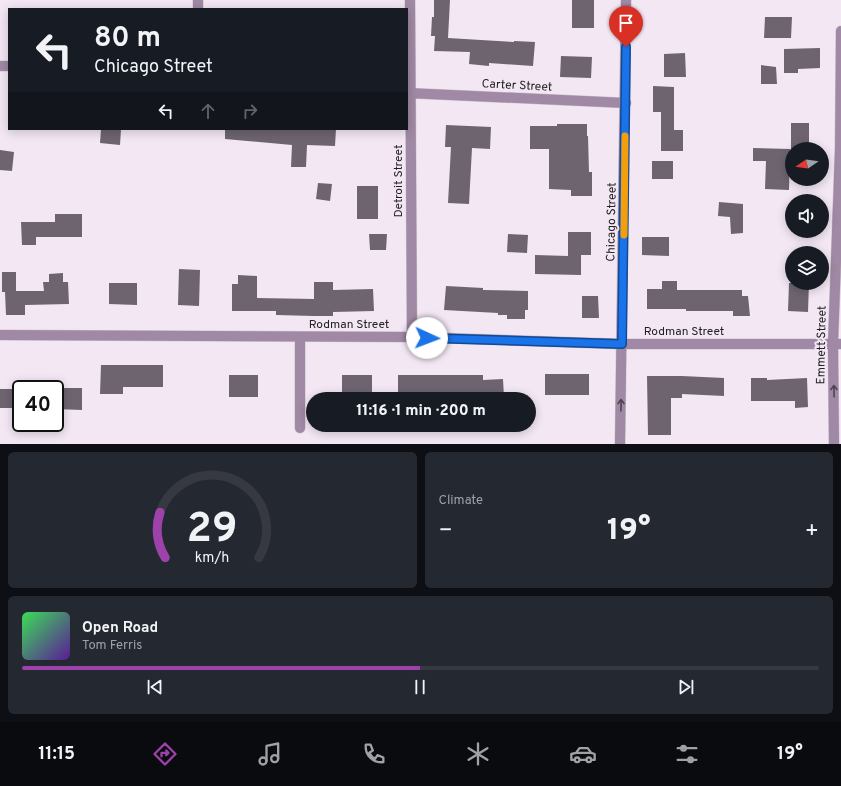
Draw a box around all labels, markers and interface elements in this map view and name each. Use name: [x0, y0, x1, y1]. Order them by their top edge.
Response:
pin: [609, 6, 643, 47]
icon: arrive: [615, 12, 637, 34]
text: 80 m: [94, 21, 161, 57]
icon: left: [28, 24, 80, 76]
text: Chicago Street: [94, 56, 213, 79]
street label: Carter Street: [481, 76, 553, 96]
icon: left: [155, 100, 177, 122]
icon: ahead: [197, 100, 219, 122]
icon: right: [239, 100, 261, 122]
north arrow: [785, 142, 829, 186]
map controls: [785, 142, 829, 290]
street label: Detroit Street: [391, 145, 407, 217]
street label: Chicago Street: [603, 182, 621, 262]
button: sound: [785, 194, 829, 238]
button: layers: [785, 246, 829, 290]
street label: Emmett Street: [813, 305, 831, 385]
street label: Rodman Street: [309, 317, 389, 333]
position arrow: [406, 317, 448, 359]
street label: Rodman Street: [644, 324, 724, 340]
speed limit sign: 40: [12, 380, 64, 432]
one-way arrow: [830, 385, 838, 398]
one-way arrow: [617, 399, 625, 412]
text: 11:16 · 1 min · 200 m: [356, 402, 486, 421]
text: Climate: [439, 493, 483, 509]
text: 29: [187, 504, 238, 557]
text: 19°: [607, 513, 650, 550]
text: −: [439, 518, 453, 545]
text: +: [805, 518, 819, 545]
text: km/h: [195, 549, 230, 567]
text: Open Road: [82, 619, 158, 638]
text: Tom Ferris: [82, 638, 142, 654]
icon: previous: [144, 676, 166, 698]
icon: pause: [409, 676, 431, 698]
icon: next: [675, 676, 697, 698]
icon: directions: [151, 740, 179, 768]
icon: music: [256, 740, 284, 768]
icon: phone: [360, 740, 388, 768]
icon: climate: [464, 740, 492, 768]
icon: car: [569, 740, 597, 768]
icon: filters: [673, 740, 701, 768]
text: 11:15: [38, 743, 75, 766]
text: 19°: [777, 743, 803, 766]

